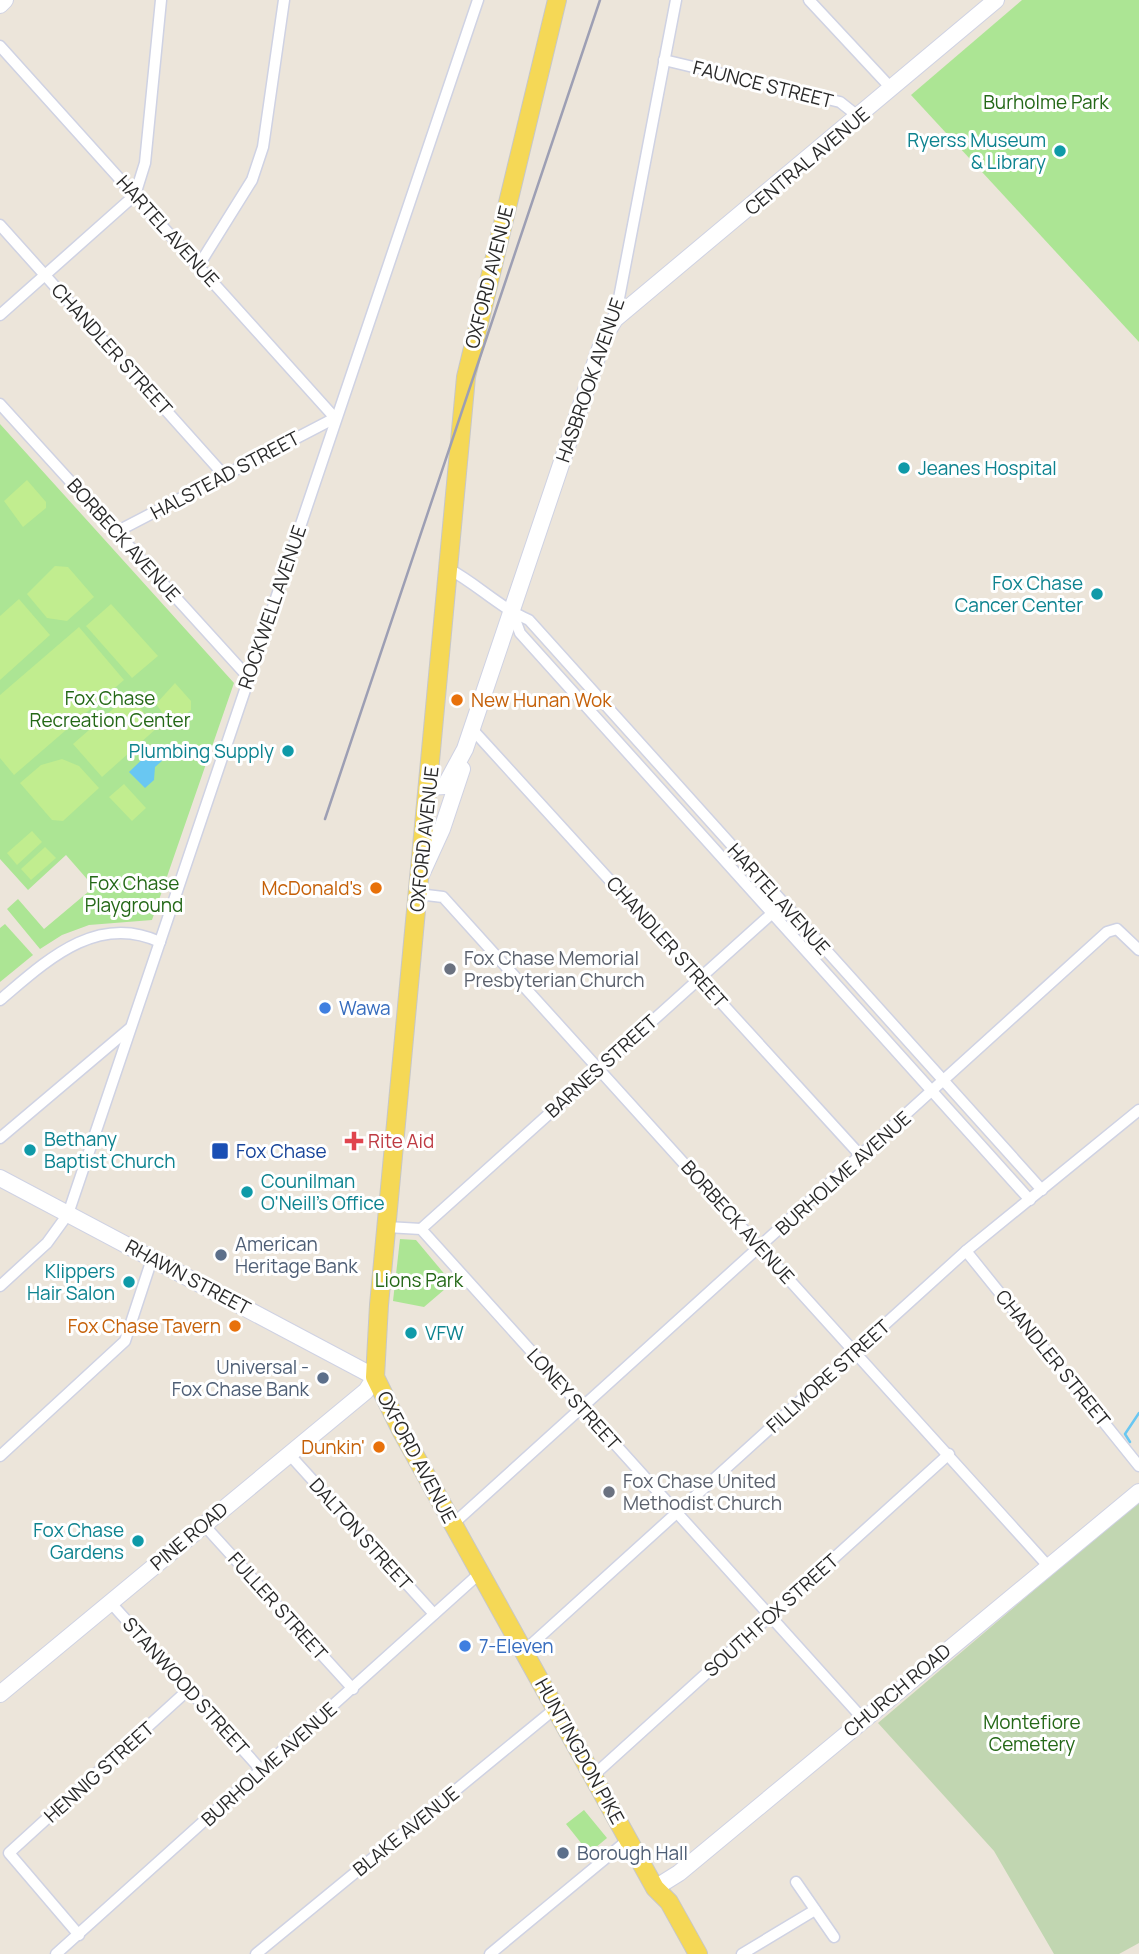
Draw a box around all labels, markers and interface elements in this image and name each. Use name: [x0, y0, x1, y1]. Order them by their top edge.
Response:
street label: FAUNCE STREET: [690, 54, 836, 114]
park label: Burholme Park: [983, 89, 1109, 115]
street label: CENTRAL AVENUE: [739, 101, 875, 221]
place label: Ryerss Museum & Library: [907, 127, 1046, 175]
marker: Ryerss Museum & Library: [1052, 143, 1068, 159]
street label: HARTEL AVENUE: [111, 170, 225, 292]
street label: OXFORD AVENUE: [459, 203, 519, 351]
street label: CHANDLER STREET: [46, 278, 179, 421]
street label: HASBROOK AVENUE: [550, 294, 630, 466]
street label: HALSTEAD STREET: [146, 424, 305, 525]
place label: Jeanes Hospital: [918, 455, 1057, 481]
marker: Jeanes Hospital: [896, 460, 912, 476]
street label: BORBECK AVENUE: [62, 473, 186, 607]
street label: ROCKWELL AVENUE: [232, 522, 312, 692]
place label: Fox Chase Cancer Center: [955, 570, 1083, 618]
marker: Fox Chase Cancer Center: [1089, 586, 1105, 602]
park label: Fox Chase Recreation Center: [30, 685, 191, 733]
place label: New Hunan Wok: [471, 687, 612, 713]
marker: New Hunan Wok: [449, 692, 465, 708]
place label: Plumbing Supply: [129, 738, 274, 764]
marker: Plumbing Supply: [280, 743, 296, 759]
street label: OXFORD AVENUE: [403, 765, 445, 913]
street label: HARTEL AVENUE: [722, 838, 836, 960]
park label: Fox Chase Playground: [85, 870, 183, 918]
street label: CHANDLER STREET: [601, 871, 734, 1014]
place label: McDonald's: [261, 875, 362, 901]
marker: McDonald's: [368, 880, 384, 896]
place label: Fox Chase Memorial Presbyterian Church: [464, 945, 645, 993]
marker: Fox Chase Memorial Presbyterian Church: [442, 961, 458, 977]
place label: Wawa: [339, 995, 391, 1021]
marker: Wawa: [317, 1000, 333, 1016]
street label: BARNES STREET: [539, 1008, 663, 1123]
street label: BURHOLME AVENUE: [770, 1105, 916, 1241]
place label: Bethany Baptist Church: [44, 1126, 176, 1174]
place label: Rite Aid: [368, 1128, 434, 1154]
marker: Rite Aid: [346, 1133, 362, 1149]
place label: Fox Chase: [236, 1138, 327, 1164]
marker: Fox Chase: [210, 1141, 230, 1161]
marker: Bethany Baptist Church: [22, 1142, 38, 1158]
street label: BORBECK AVENUE: [676, 1155, 800, 1289]
place label: Counilman O'Neill's Office: [261, 1168, 385, 1216]
marker: Counilman O'Neill's Office: [239, 1184, 255, 1200]
place label: American Heritage Bank: [235, 1231, 358, 1279]
street label: RHAWN STREET: [121, 1233, 256, 1321]
marker: American Heritage Bank: [213, 1247, 229, 1263]
place label: Klippers Hair Salon: [27, 1258, 115, 1306]
park label: Lions Park: [375, 1267, 464, 1293]
marker: Klippers Hair Salon: [121, 1274, 137, 1290]
street label: CHANDLER STREET: [990, 1284, 1117, 1432]
place label: Fox Chase Tavern: [68, 1313, 221, 1339]
street label: FILLMORE STREET: [761, 1313, 896, 1438]
marker: Fox Chase Tavern: [227, 1318, 243, 1334]
place label: VFW: [425, 1320, 464, 1346]
marker: VFW: [403, 1325, 419, 1341]
street label: LONEY STREET: [521, 1343, 627, 1456]
place label: Universal - Fox Chase Bank: [172, 1354, 310, 1402]
marker: Universal - Fox Chase Bank: [315, 1370, 331, 1386]
street label: OXFORD AVENUE: [371, 1386, 463, 1528]
place label: Dunkin': [301, 1434, 365, 1460]
marker: Dunkin': [371, 1439, 387, 1455]
place label: Fox Chase United Methodist Church: [623, 1468, 782, 1516]
street label: DALTON STREET: [304, 1472, 419, 1596]
marker: Fox Chase United Methodist Church: [601, 1484, 617, 1500]
street label: PINE ROAD: [145, 1496, 233, 1576]
place label: Fox Chase Gardens: [33, 1517, 124, 1565]
marker: Fox Chase Gardens: [130, 1533, 146, 1549]
street label: FULLER STREET: [223, 1546, 334, 1666]
street label: SOUTH FOX STREET: [698, 1547, 844, 1682]
street label: STANWOOD STREET: [117, 1611, 255, 1761]
place label: 7-Eleven: [479, 1633, 554, 1659]
marker: 7-Eleven: [457, 1638, 473, 1654]
street label: CHURCH ROAD: [838, 1638, 956, 1742]
street label: HUNTINGDON PIKE: [529, 1673, 631, 1829]
street label: BURHOLME AVENUE: [196, 1696, 342, 1832]
park label: Montefiore Cemetery: [983, 1709, 1081, 1757]
street label: HENNIG STREET: [38, 1715, 160, 1828]
street label: BLAKE AVENUE: [348, 1780, 464, 1882]
place label: Borough Hall: [577, 1840, 688, 1866]
marker: Borough Hall: [555, 1845, 571, 1861]

